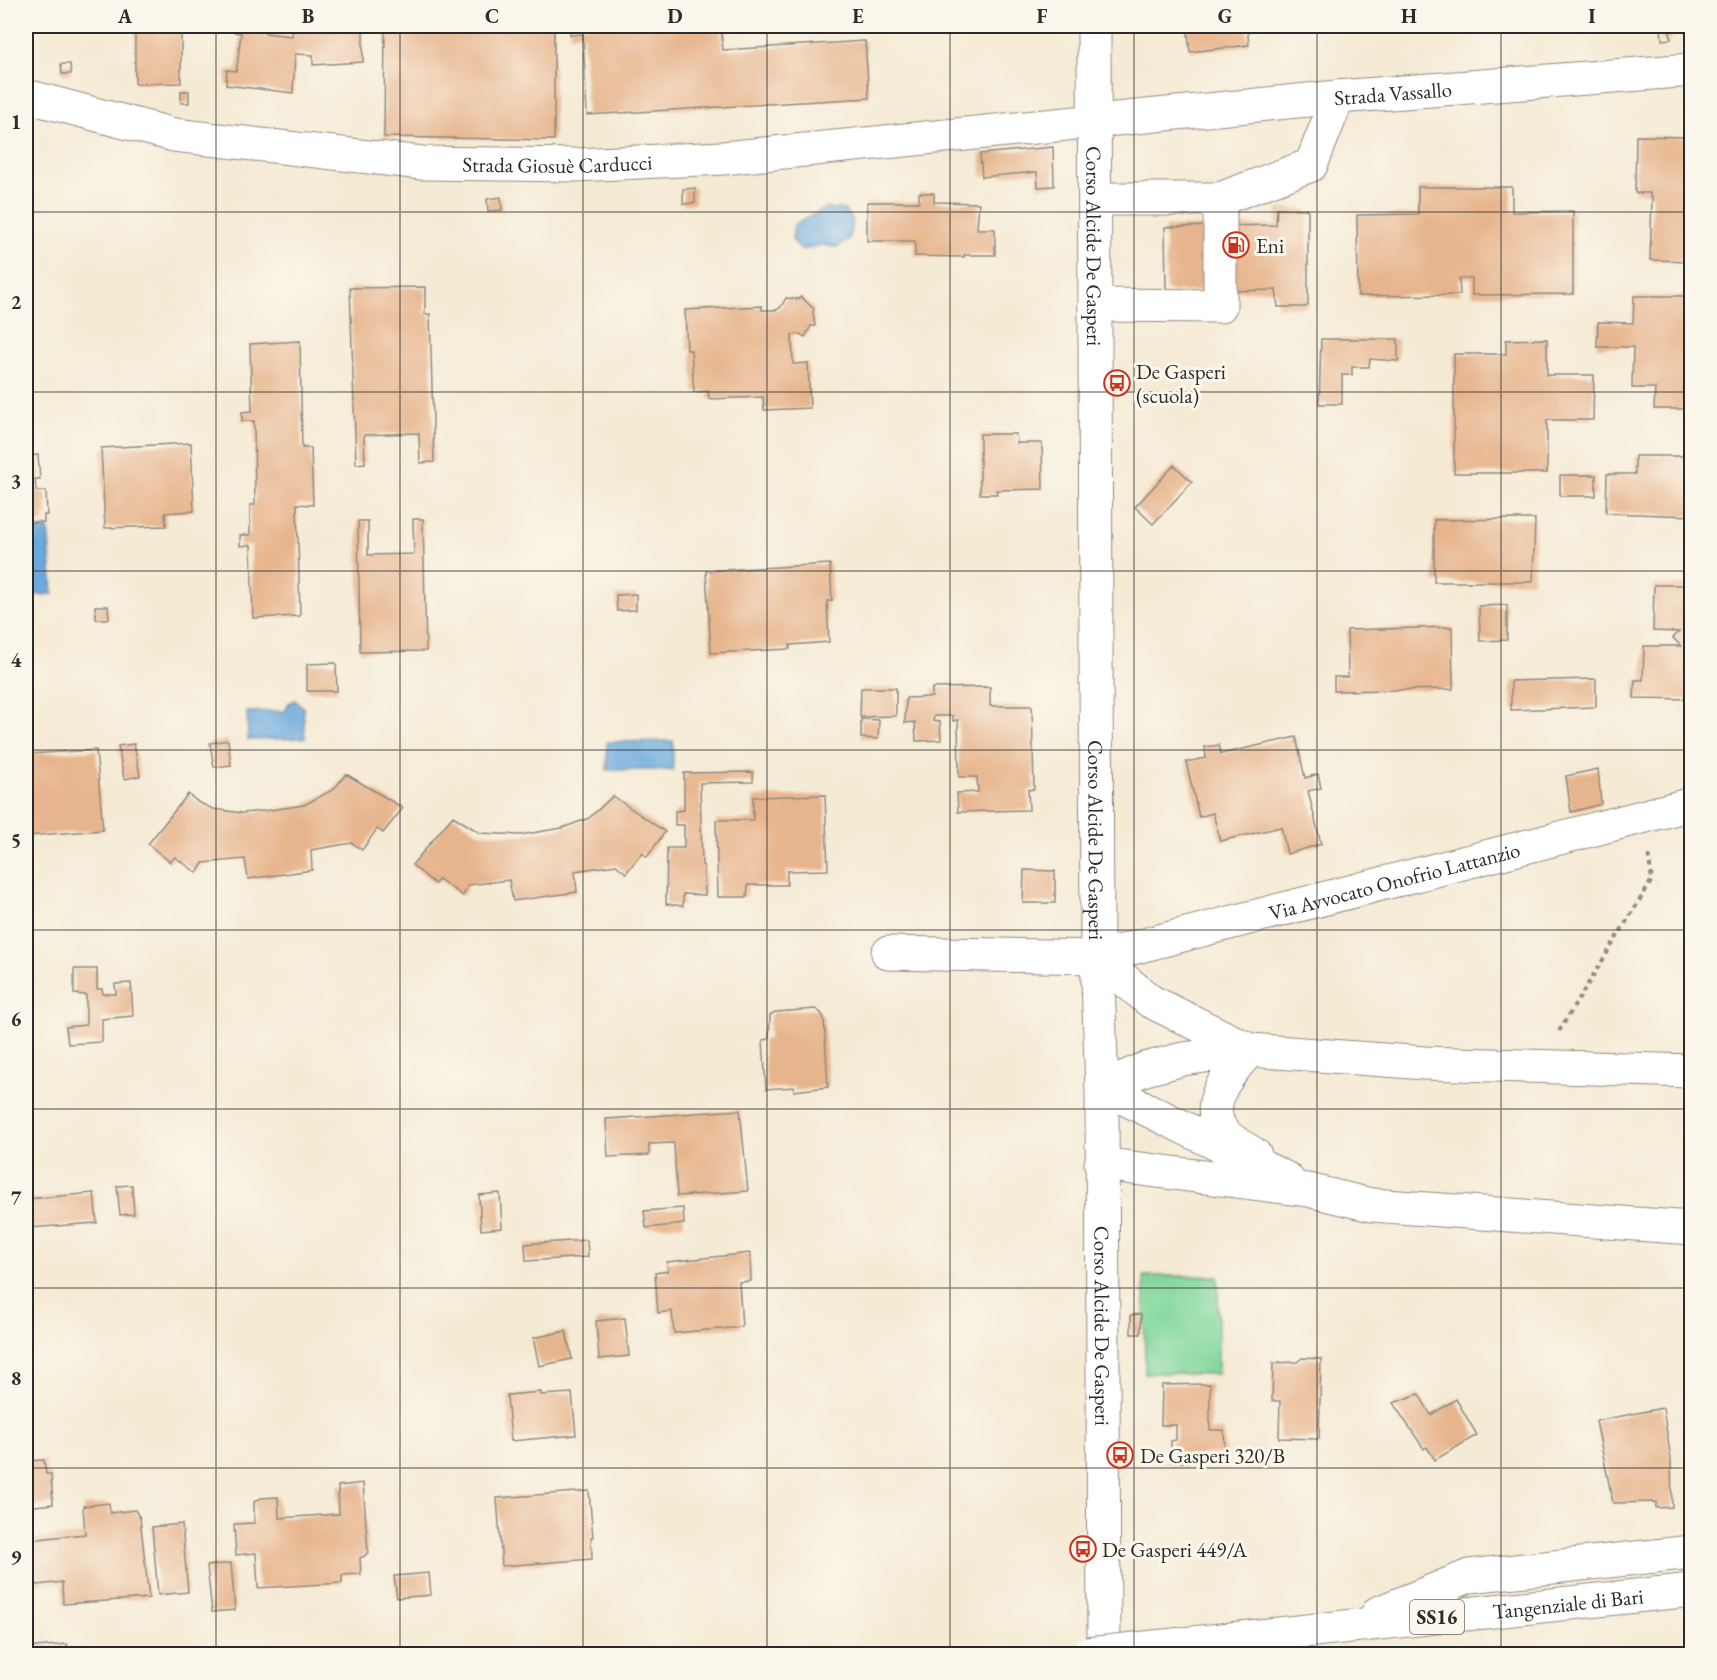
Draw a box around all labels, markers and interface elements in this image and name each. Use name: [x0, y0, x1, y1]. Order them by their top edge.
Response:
text: A: [117, 3, 133, 29]
text: B: [302, 3, 314, 29]
text: C: [485, 3, 499, 29]
text: D: [667, 3, 683, 29]
text: E: [852, 3, 864, 29]
text: F: [1037, 3, 1048, 29]
text: G: [1218, 3, 1232, 29]
text: H: [1401, 3, 1417, 29]
text: I: [1588, 3, 1596, 29]
street label: Strada Vassallo: [1333, 75, 1453, 111]
text: 1: [11, 109, 21, 135]
street label: Corso Alcide De Gasperi: [1081, 146, 1109, 346]
street label: Strada Giosuè Carducci: [462, 148, 653, 179]
fuel station icon: Eni: [1221, 230, 1251, 260]
place label: Eni: [1256, 232, 1284, 259]
text: 2: [11, 289, 22, 315]
place label: De Gasperi (scuola): [1136, 358, 1226, 409]
bus stop icon: De Gasperi (scuola): [1102, 368, 1132, 398]
text: 3: [11, 468, 21, 494]
text: 4: [11, 647, 22, 673]
street label: Corso Alcide De Gasperi: [1083, 740, 1110, 940]
text: 5: [11, 827, 21, 853]
street label: Via Avvocato Onofrio Lattanzio: [1266, 835, 1523, 926]
text: 6: [11, 1006, 22, 1032]
text: 7: [11, 1185, 22, 1211]
street label: Corso Alcide De Gasperi: [1089, 1226, 1117, 1426]
text: 8: [11, 1365, 21, 1391]
bus stop icon: De Gasperi 320/B: [1105, 1440, 1135, 1470]
place label: De Gasperi 320/B: [1140, 1442, 1285, 1469]
bus stop icon: De Gasperi 449/A: [1068, 1534, 1098, 1564]
place label: De Gasperi 449/A: [1102, 1536, 1247, 1563]
text: 9: [11, 1544, 22, 1570]
street label: Tangenziale di Bari: [1491, 1582, 1645, 1625]
road number: SS16: [1410, 1600, 1464, 1634]

